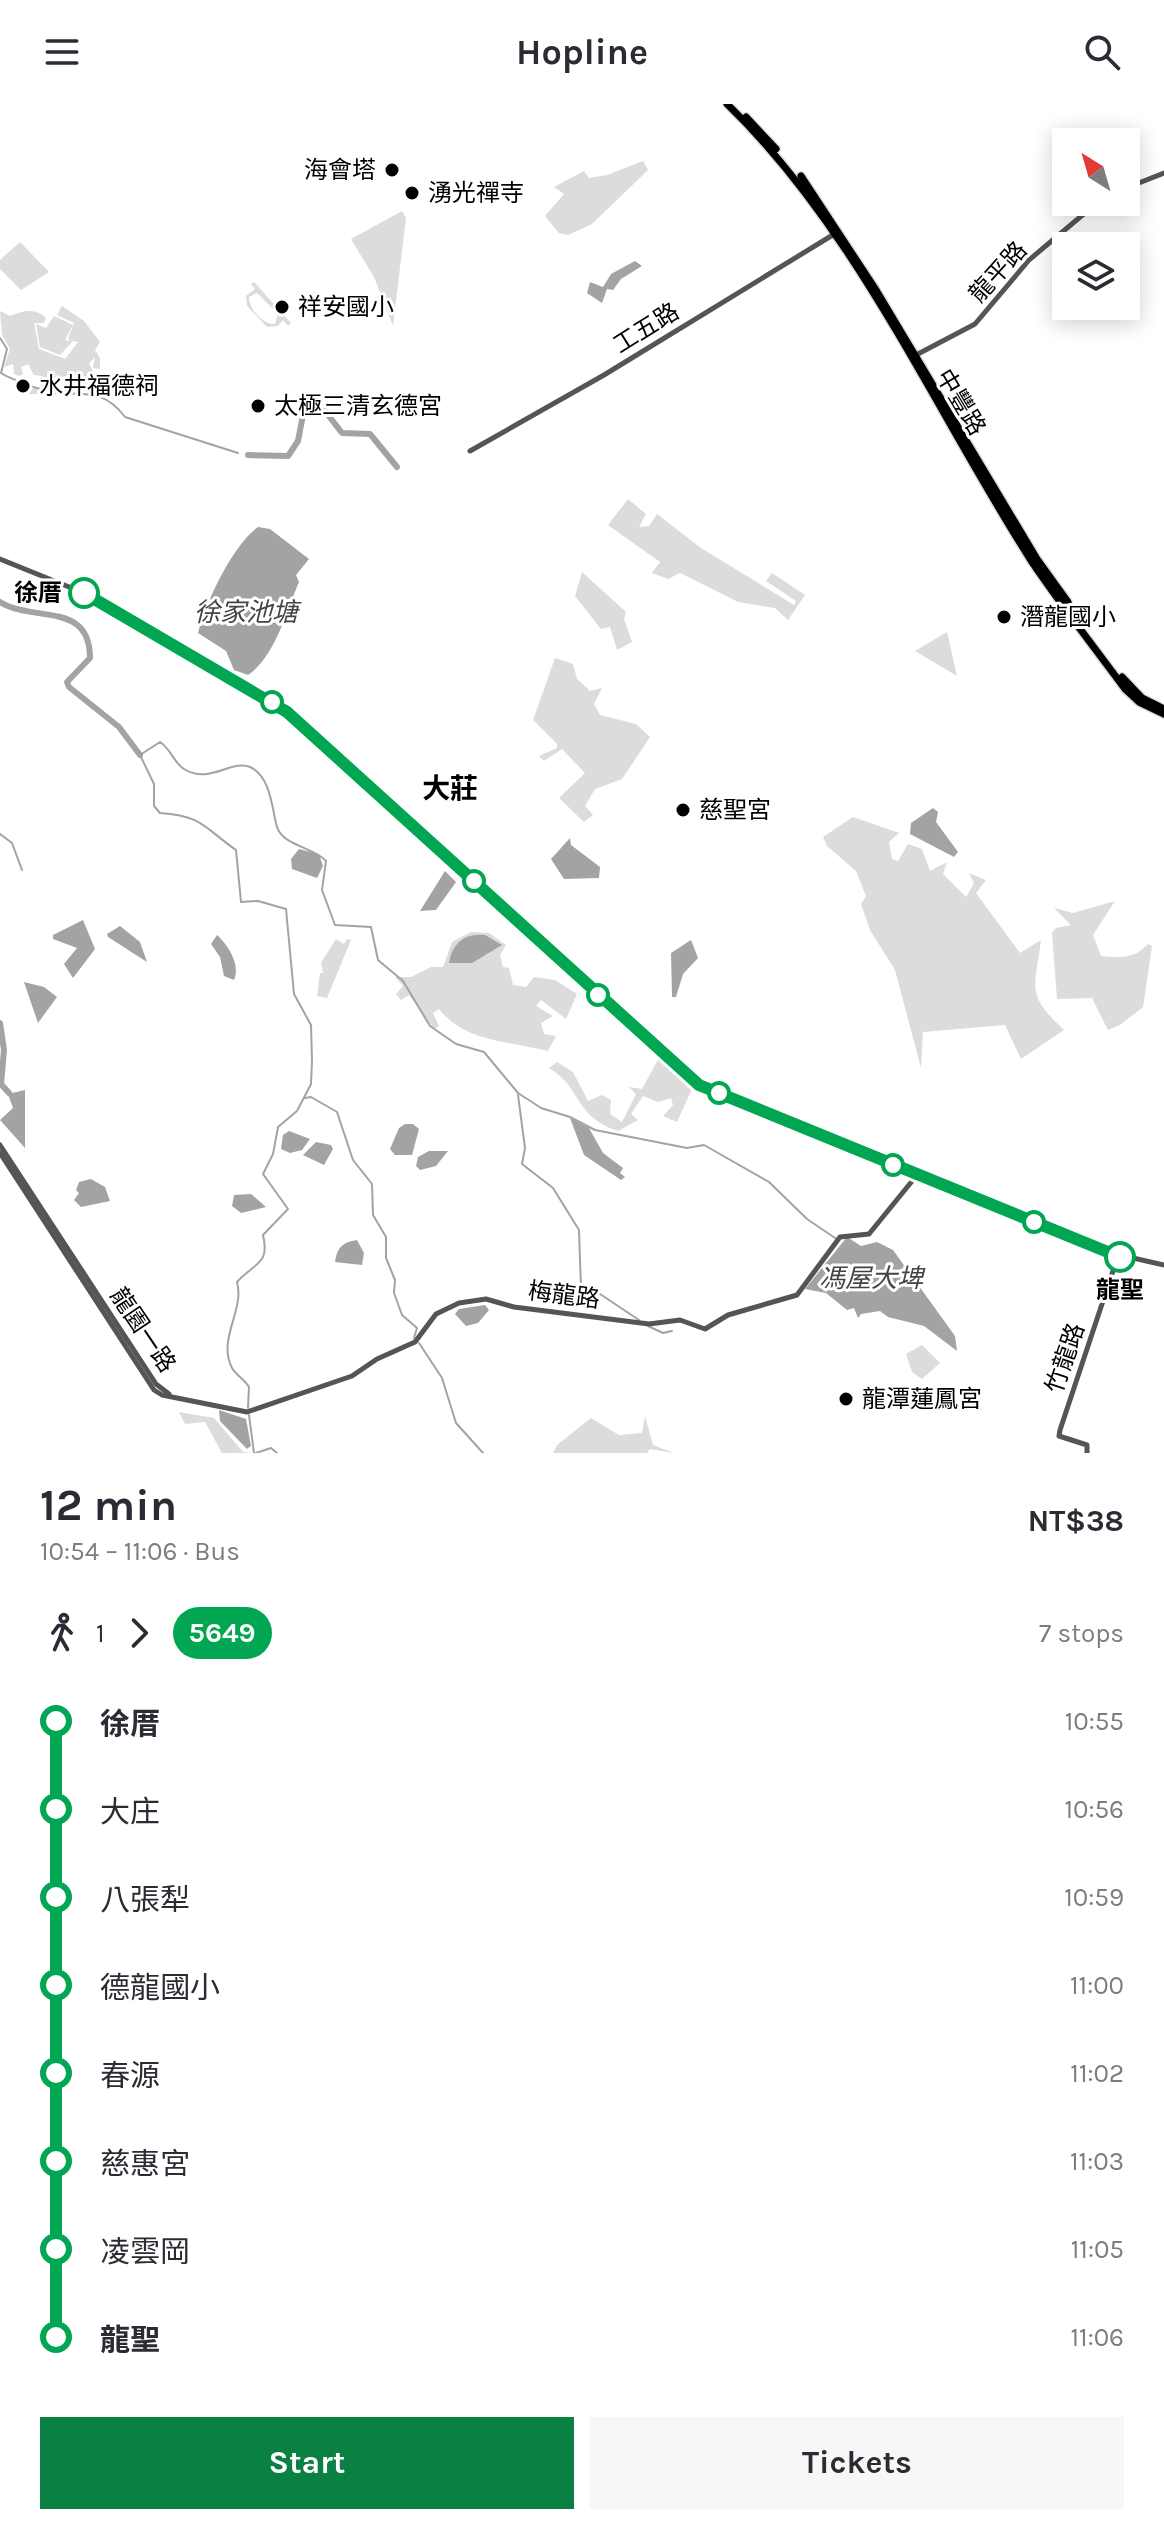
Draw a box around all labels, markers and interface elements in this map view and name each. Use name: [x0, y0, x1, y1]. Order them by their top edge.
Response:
icon: menu: [40, 30, 84, 74]
icon: search: [1080, 30, 1124, 74]
text: Hopline: [516, 31, 648, 73]
north arrow: [1052, 128, 1140, 216]
map controls: [1052, 128, 1140, 320]
place label: 海會塔: [304, 156, 376, 184]
marker: 海會塔: [383, 161, 401, 179]
place label: 湧光禪寺: [428, 179, 524, 207]
marker: 湧光禪寺: [403, 184, 421, 202]
button: layers: [1052, 232, 1140, 320]
street label: 龍平路: [964, 236, 1032, 308]
place label: 祥安國小: [298, 293, 394, 321]
street label: 工五路: [608, 297, 684, 359]
marker: 祥安國小: [273, 298, 291, 316]
street label: 中豐路: [930, 364, 992, 440]
place label: 水井福德祠: [39, 372, 159, 400]
marker: 水井福德祠: [14, 377, 32, 395]
place label: 太極三清玄德宮: [274, 392, 442, 420]
marker: 太極三清玄德宮: [249, 397, 267, 415]
marker: 徐厝: [69, 578, 99, 608]
place label: 徐厝: [14, 579, 62, 607]
water label: 徐家池塘: [194, 597, 302, 628]
place label: 潛龍國小: [1020, 603, 1116, 631]
marker: 潛龍國小: [995, 608, 1013, 626]
unlabelled marker: [261, 691, 283, 713]
district label: 大莊: [422, 772, 478, 805]
place label: 慈聖宮: [699, 796, 771, 824]
marker: 慈聖宮: [674, 801, 692, 819]
unlabelled marker: [463, 870, 485, 892]
unlabelled marker: [587, 984, 609, 1006]
unlabelled marker: [708, 1082, 730, 1104]
unlabelled marker: [882, 1154, 904, 1176]
unlabelled marker: [1023, 1211, 1045, 1233]
marker: 龍聖: [1105, 1242, 1135, 1272]
water label: 馮屋大埤: [819, 1263, 926, 1294]
place label: 龍聖: [1096, 1276, 1144, 1304]
street label: 梅龍路: [527, 1277, 601, 1313]
street label: 龍園一路: [105, 1282, 181, 1378]
street label: 竹龍路: [1040, 1319, 1090, 1397]
place label: 龍潭蓮鳳宮: [862, 1385, 982, 1413]
marker: 龍潭蓮鳳宮: [837, 1390, 855, 1408]
text: 12 min: [40, 1480, 177, 1531]
text: NT$38: [1028, 1503, 1124, 1539]
text: 10:54 – 11:06 · Bus: [40, 1536, 240, 1567]
icon: walk: [40, 1611, 84, 1655]
icon: forward: [117, 1611, 161, 1655]
text: 5649: [189, 1616, 256, 1649]
text: 1: [96, 1618, 105, 1649]
text: 7 stops: [1039, 1618, 1124, 1649]
text: 徐厝: [100, 1706, 160, 1742]
text: 10:55: [1065, 1706, 1124, 1737]
text: 大庄: [100, 1794, 160, 1830]
text: 10:56: [1064, 1794, 1124, 1825]
text: 八張犁: [100, 1882, 190, 1918]
text: 10:59: [1064, 1882, 1124, 1913]
text: 德龍國小: [100, 1970, 220, 2006]
text: 11:00: [1070, 1970, 1124, 2001]
text: 春源: [100, 2058, 160, 2094]
text: 11:02: [1070, 2058, 1124, 2089]
text: 慈惠宮: [100, 2146, 190, 2182]
text: 11:03: [1070, 2146, 1124, 2177]
text: 凌雲岡: [100, 2234, 190, 2270]
text: 11:05: [1071, 2234, 1124, 2265]
text: 龍聖: [100, 2322, 160, 2358]
text: 11:06: [1071, 2322, 1124, 2353]
button: Start: [40, 2417, 574, 2509]
button: Tickets: [590, 2417, 1124, 2509]

